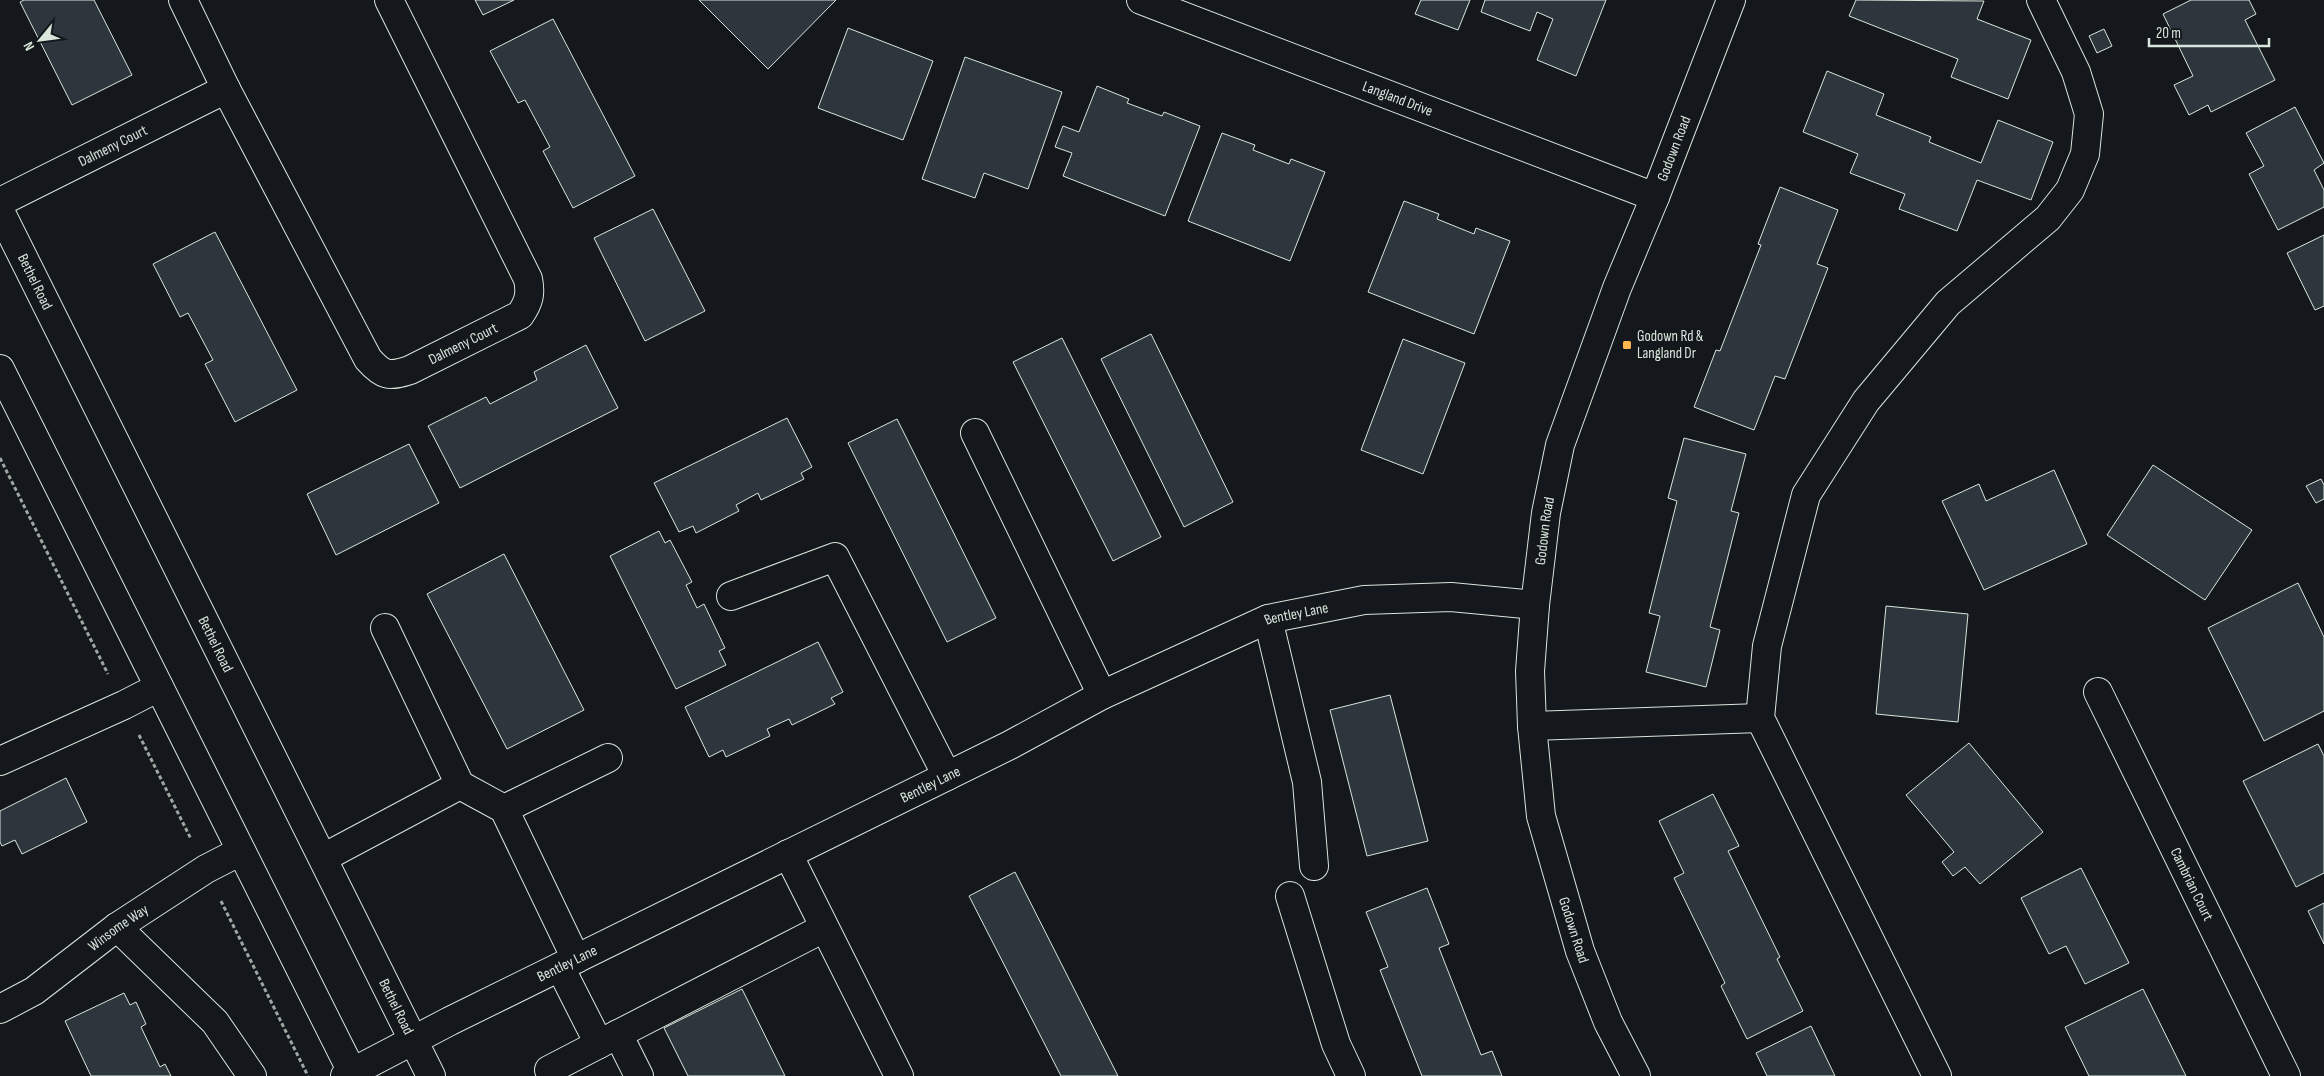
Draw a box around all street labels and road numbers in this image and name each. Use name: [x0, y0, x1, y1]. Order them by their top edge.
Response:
street label: Langland Drive: [1360, 77, 1435, 121]
street label: Godown Road: [1653, 113, 1695, 184]
street label: Dalmeny Court: [75, 121, 151, 171]
street label: Bethel Road: [13, 251, 57, 313]
street label: Dalmeny Court: [426, 319, 501, 369]
street label: Godown Road: [1531, 495, 1559, 566]
street label: Bentley Lane: [1261, 598, 1330, 630]
street label: Bethel Road: [194, 613, 237, 675]
street label: Bentley Lane: [897, 762, 964, 808]
street label: Cambrian Court: [2166, 845, 2218, 925]
street label: Godown Road: [1554, 895, 1593, 966]
street label: Winsome Way: [85, 900, 152, 956]
street label: Bentley Lane: [534, 941, 600, 987]
street label: Bethel Road: [374, 976, 418, 1038]

